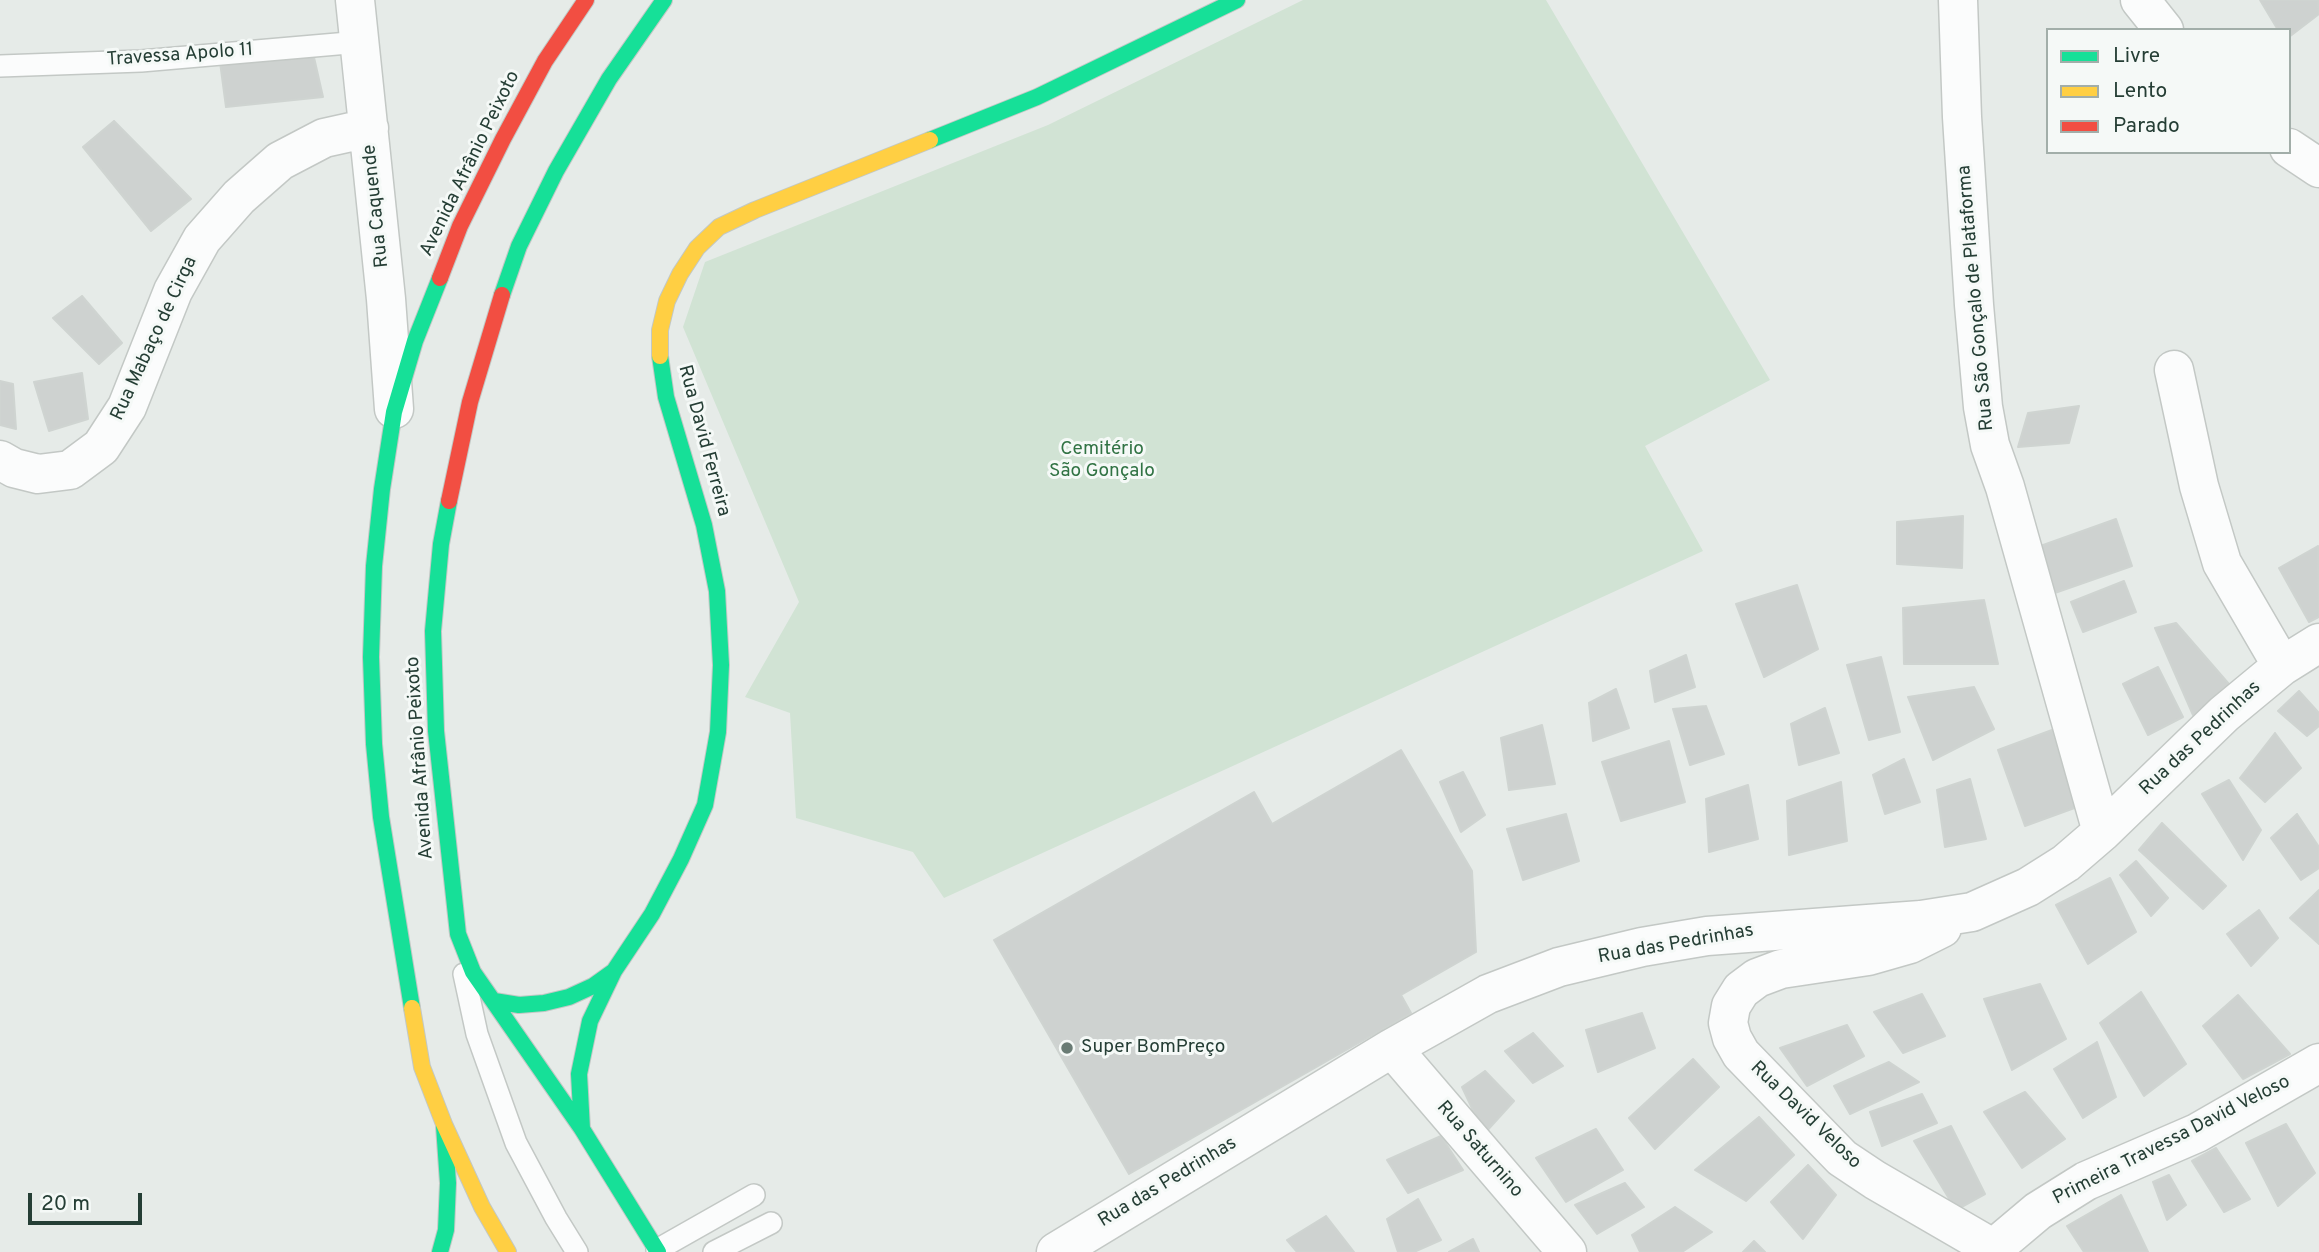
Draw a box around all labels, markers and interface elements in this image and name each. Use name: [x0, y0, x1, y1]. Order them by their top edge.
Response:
legend: [2046, 28, 2291, 154]
street label: Travessa Apolo 11: [106, 40, 254, 72]
text: Livre: [2113, 43, 2160, 70]
street label: Avenida Afrânio Peixoto: [416, 67, 526, 261]
text: Lento: [2113, 78, 2167, 105]
text: Parado: [2113, 113, 2180, 140]
street label: Rua Caquende: [359, 143, 395, 269]
street label: Rua São Gonçalo de Plataforma: [1954, 164, 2000, 432]
street label: Rua Mabaço de Cirga: [107, 253, 203, 425]
street label: Rua David Ferreira: [672, 363, 734, 519]
park label: Cemitério São Gonçalo: [1049, 439, 1155, 483]
street label: Avenida Afrânio Peixoto: [403, 656, 439, 860]
street label: Rua das Pedrinhas: [2136, 677, 2266, 801]
street label: Rua das Pedrinhas: [1596, 920, 1756, 970]
place label: Super BomPreço: [1081, 1037, 1225, 1059]
marker: Super BomPreço: [1059, 1040, 1075, 1056]
street label: Rua David Veloso: [1745, 1057, 1865, 1175]
street label: Primeira Travessa David Veloso: [2050, 1071, 2294, 1211]
street label: Rua Saturnino: [1431, 1097, 1527, 1203]
street label: Rua das Pedrinhas: [1095, 1133, 1241, 1233]
scale bar: [32, 1178, 145, 1222]
text: 20 m: [41, 1191, 90, 1218]

